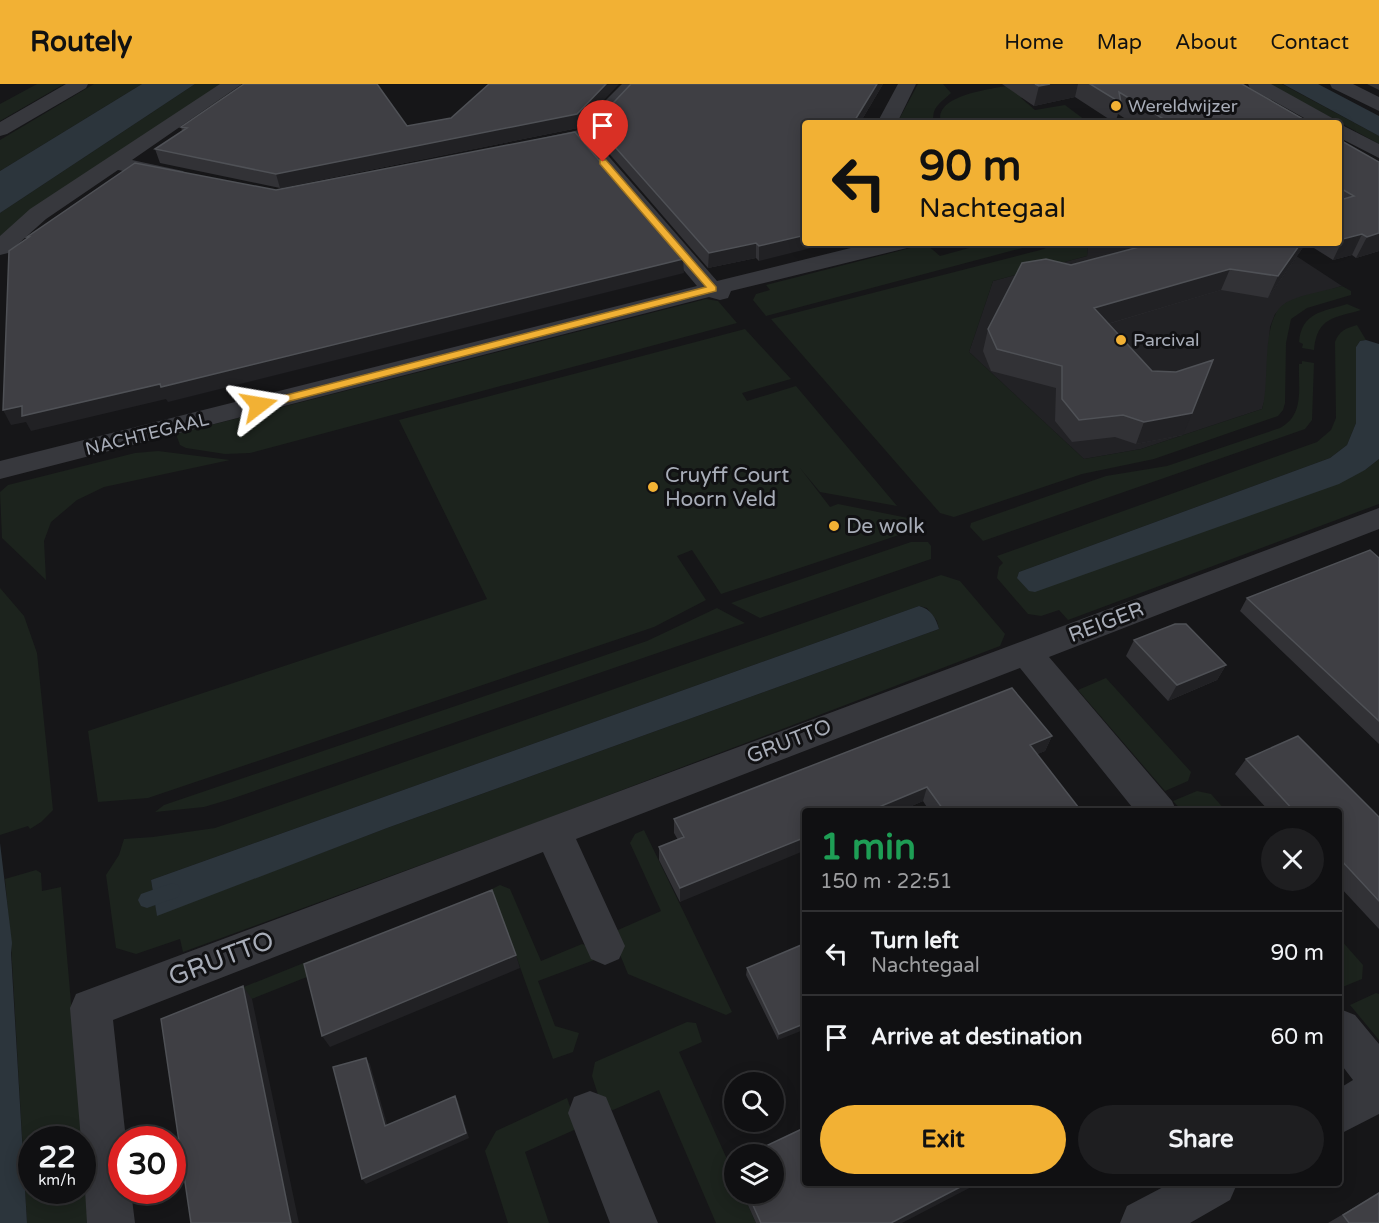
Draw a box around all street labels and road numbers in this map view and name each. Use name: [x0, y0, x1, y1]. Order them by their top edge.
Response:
street label: NACHTEGAAL: [83, 408, 212, 460]
street label: REIGER: [1065, 597, 1147, 648]
street label: GRUTTO: [743, 714, 835, 769]
street label: GRUTTO: [164, 924, 278, 993]

